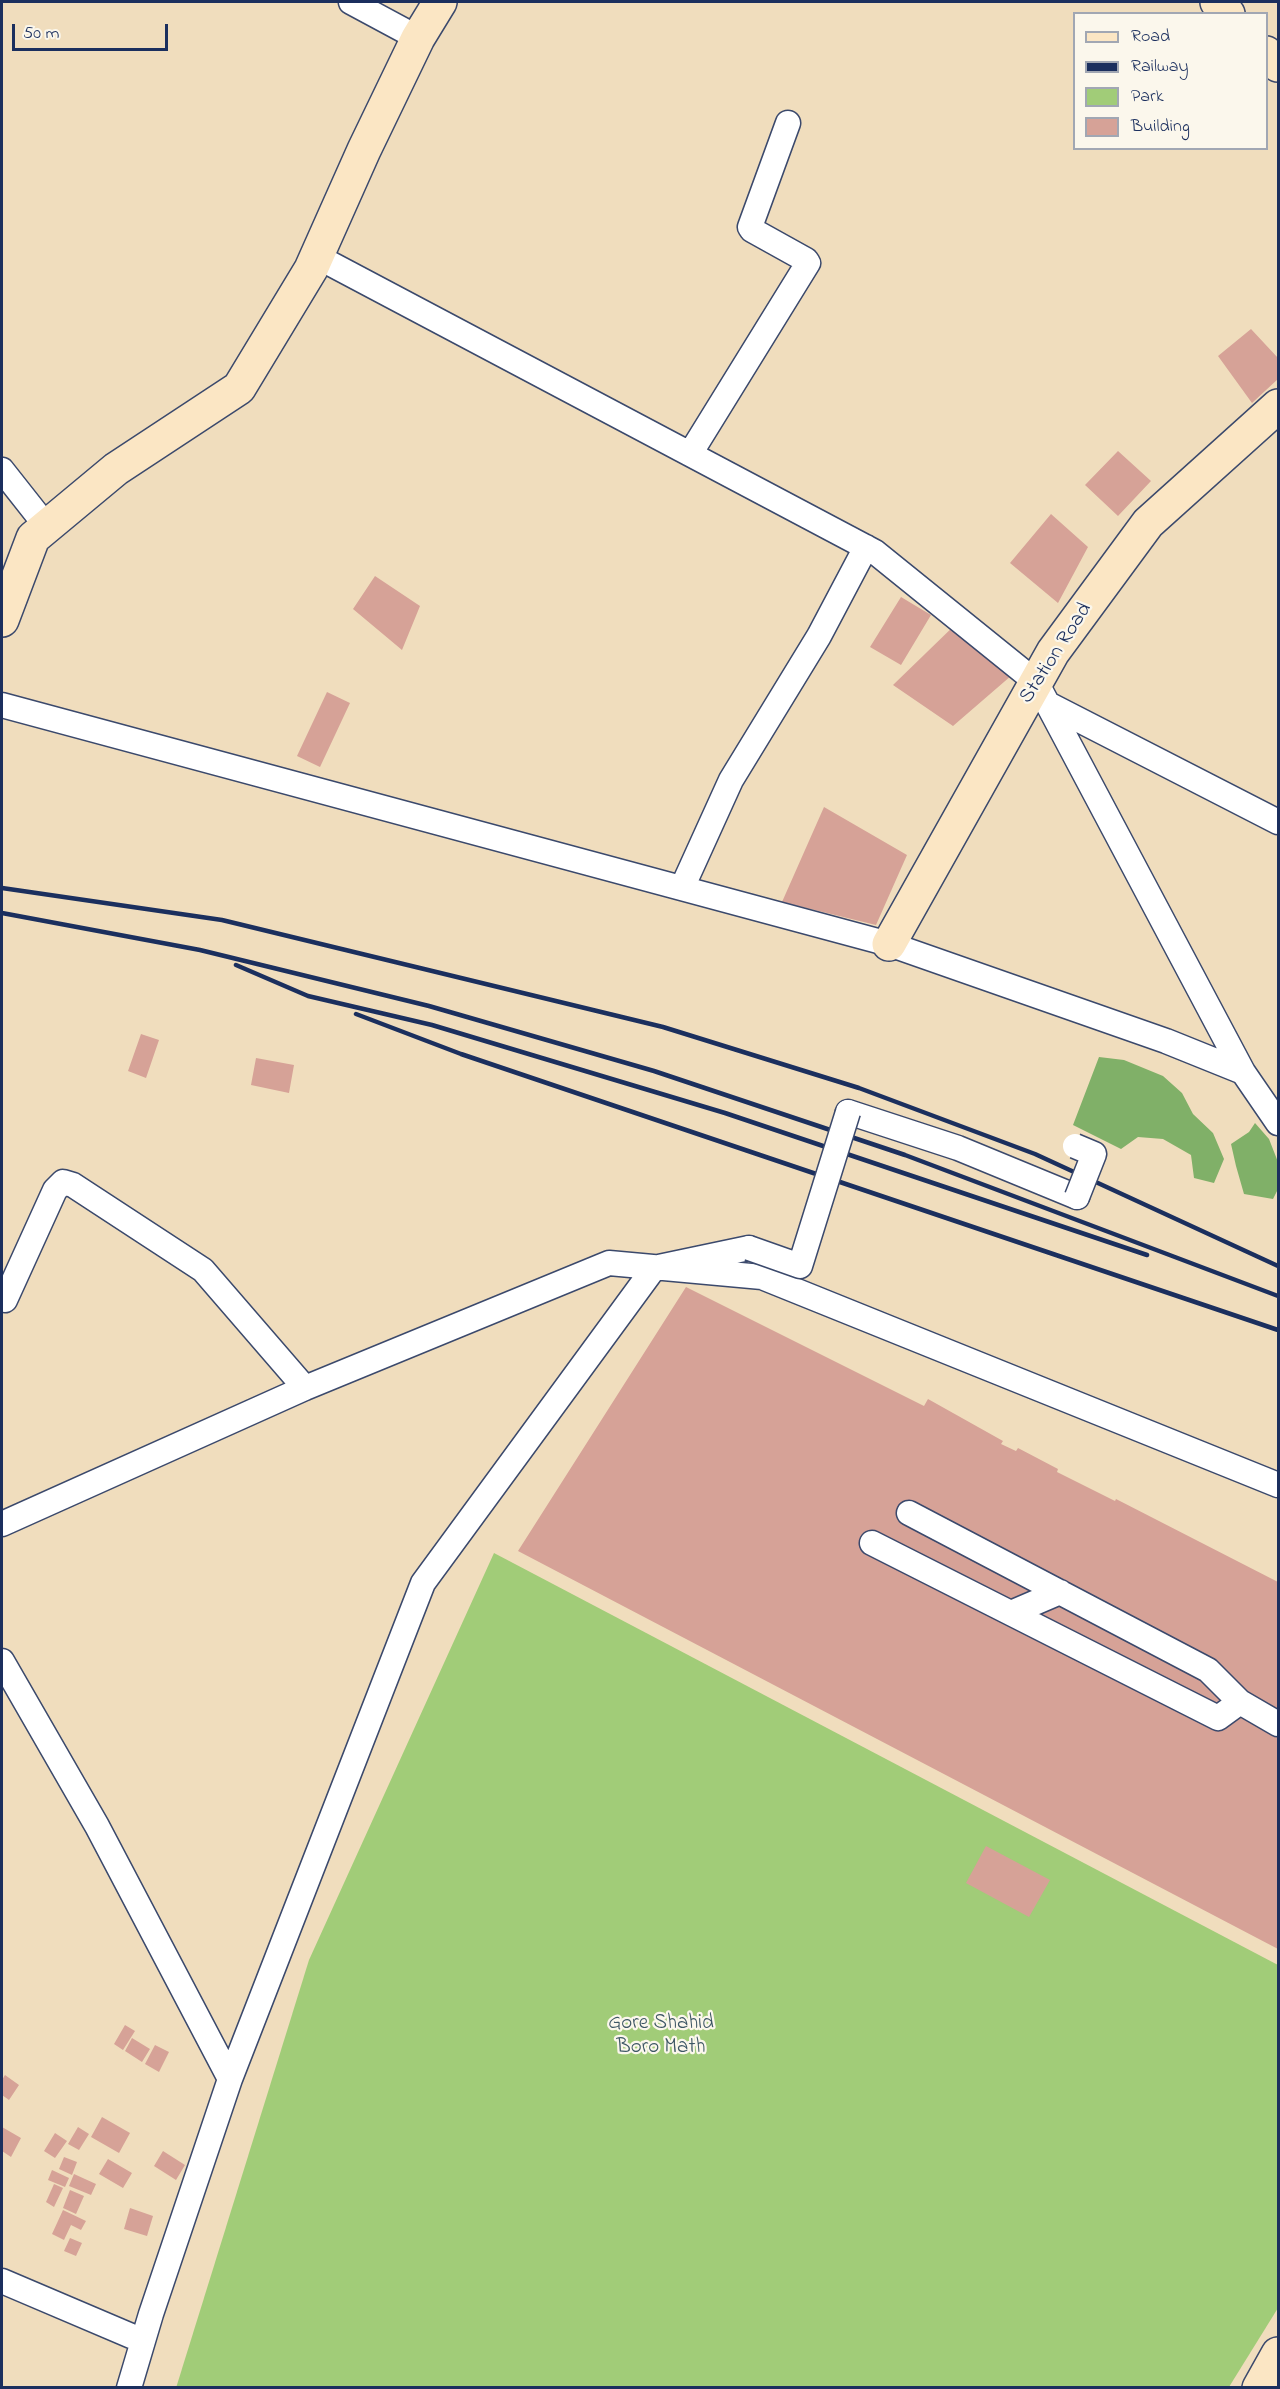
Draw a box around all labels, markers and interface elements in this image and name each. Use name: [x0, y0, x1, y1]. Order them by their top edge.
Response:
scale bar: [15, 12, 171, 50]
legend: [1073, 12, 1268, 150]
text: 50 m: [23, 21, 60, 47]
text: Road: [1131, 24, 1170, 50]
text: Railway: [1131, 54, 1188, 80]
text: Park: [1131, 84, 1164, 110]
text: Building: [1131, 114, 1190, 140]
street label: Station Road: [1015, 599, 1099, 709]
park label: Gore Shahid Boro Math: [608, 2012, 714, 2062]

